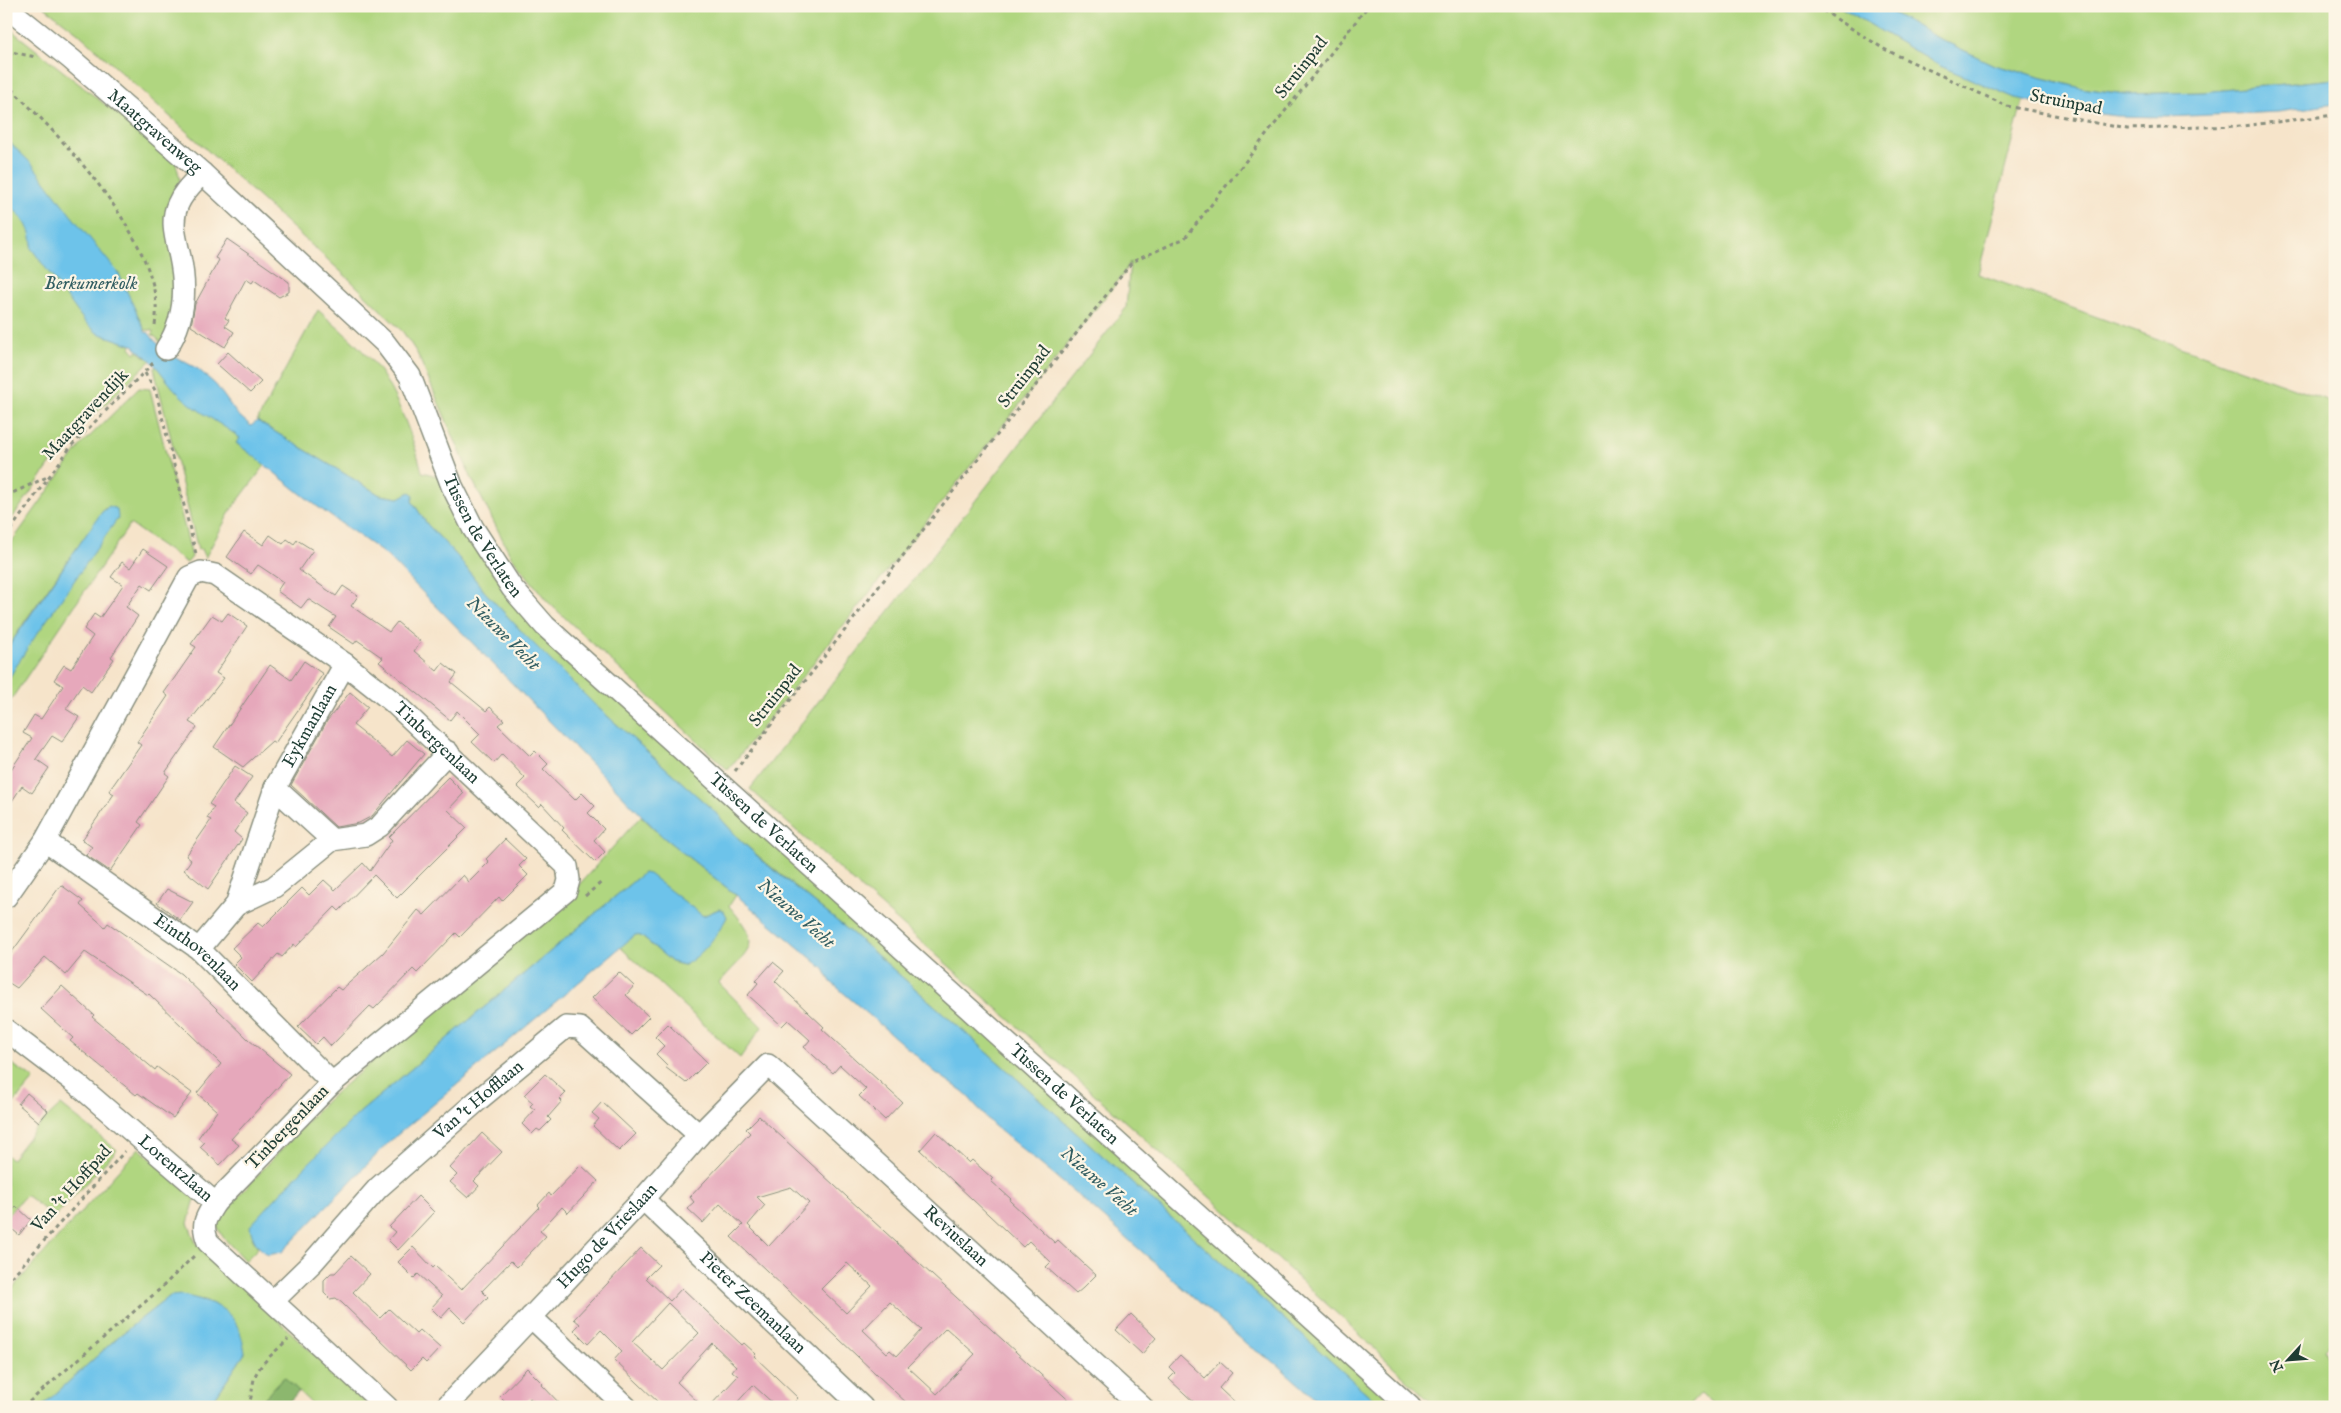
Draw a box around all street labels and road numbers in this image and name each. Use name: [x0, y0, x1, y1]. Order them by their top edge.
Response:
street label: Struinpad: [1270, 32, 1334, 104]
street label: Maatgravenweg: [102, 84, 207, 179]
street label: Struinpad: [2028, 85, 2104, 121]
street label: Struinpad: [993, 341, 1057, 413]
street label: Maatgravendijk: [38, 364, 134, 465]
street label: Tussen de Verlaten: [437, 471, 527, 603]
street label: Struinpad: [744, 660, 808, 732]
street label: Eykmanlaan: [277, 680, 343, 772]
street label: Tinbergenlaan: [389, 697, 485, 789]
street label: Tussen de Verlaten: [704, 768, 823, 879]
street label: Einthovenlaan: [149, 909, 246, 996]
street label: Tussen de Verlaten: [1005, 1039, 1124, 1150]
street label: Van 't Hofflaan: [428, 1055, 529, 1146]
street label: Tinbergenlaan: [242, 1080, 335, 1175]
street label: Lorentzlaan: [133, 1130, 218, 1208]
street label: Van 't Hoffpad: [26, 1140, 118, 1238]
street label: Hugo de Vrieslaan: [552, 1178, 663, 1294]
street label: Reviuslaan: [918, 1201, 993, 1272]
street label: Pieter Zeemanlaan: [694, 1247, 811, 1359]

